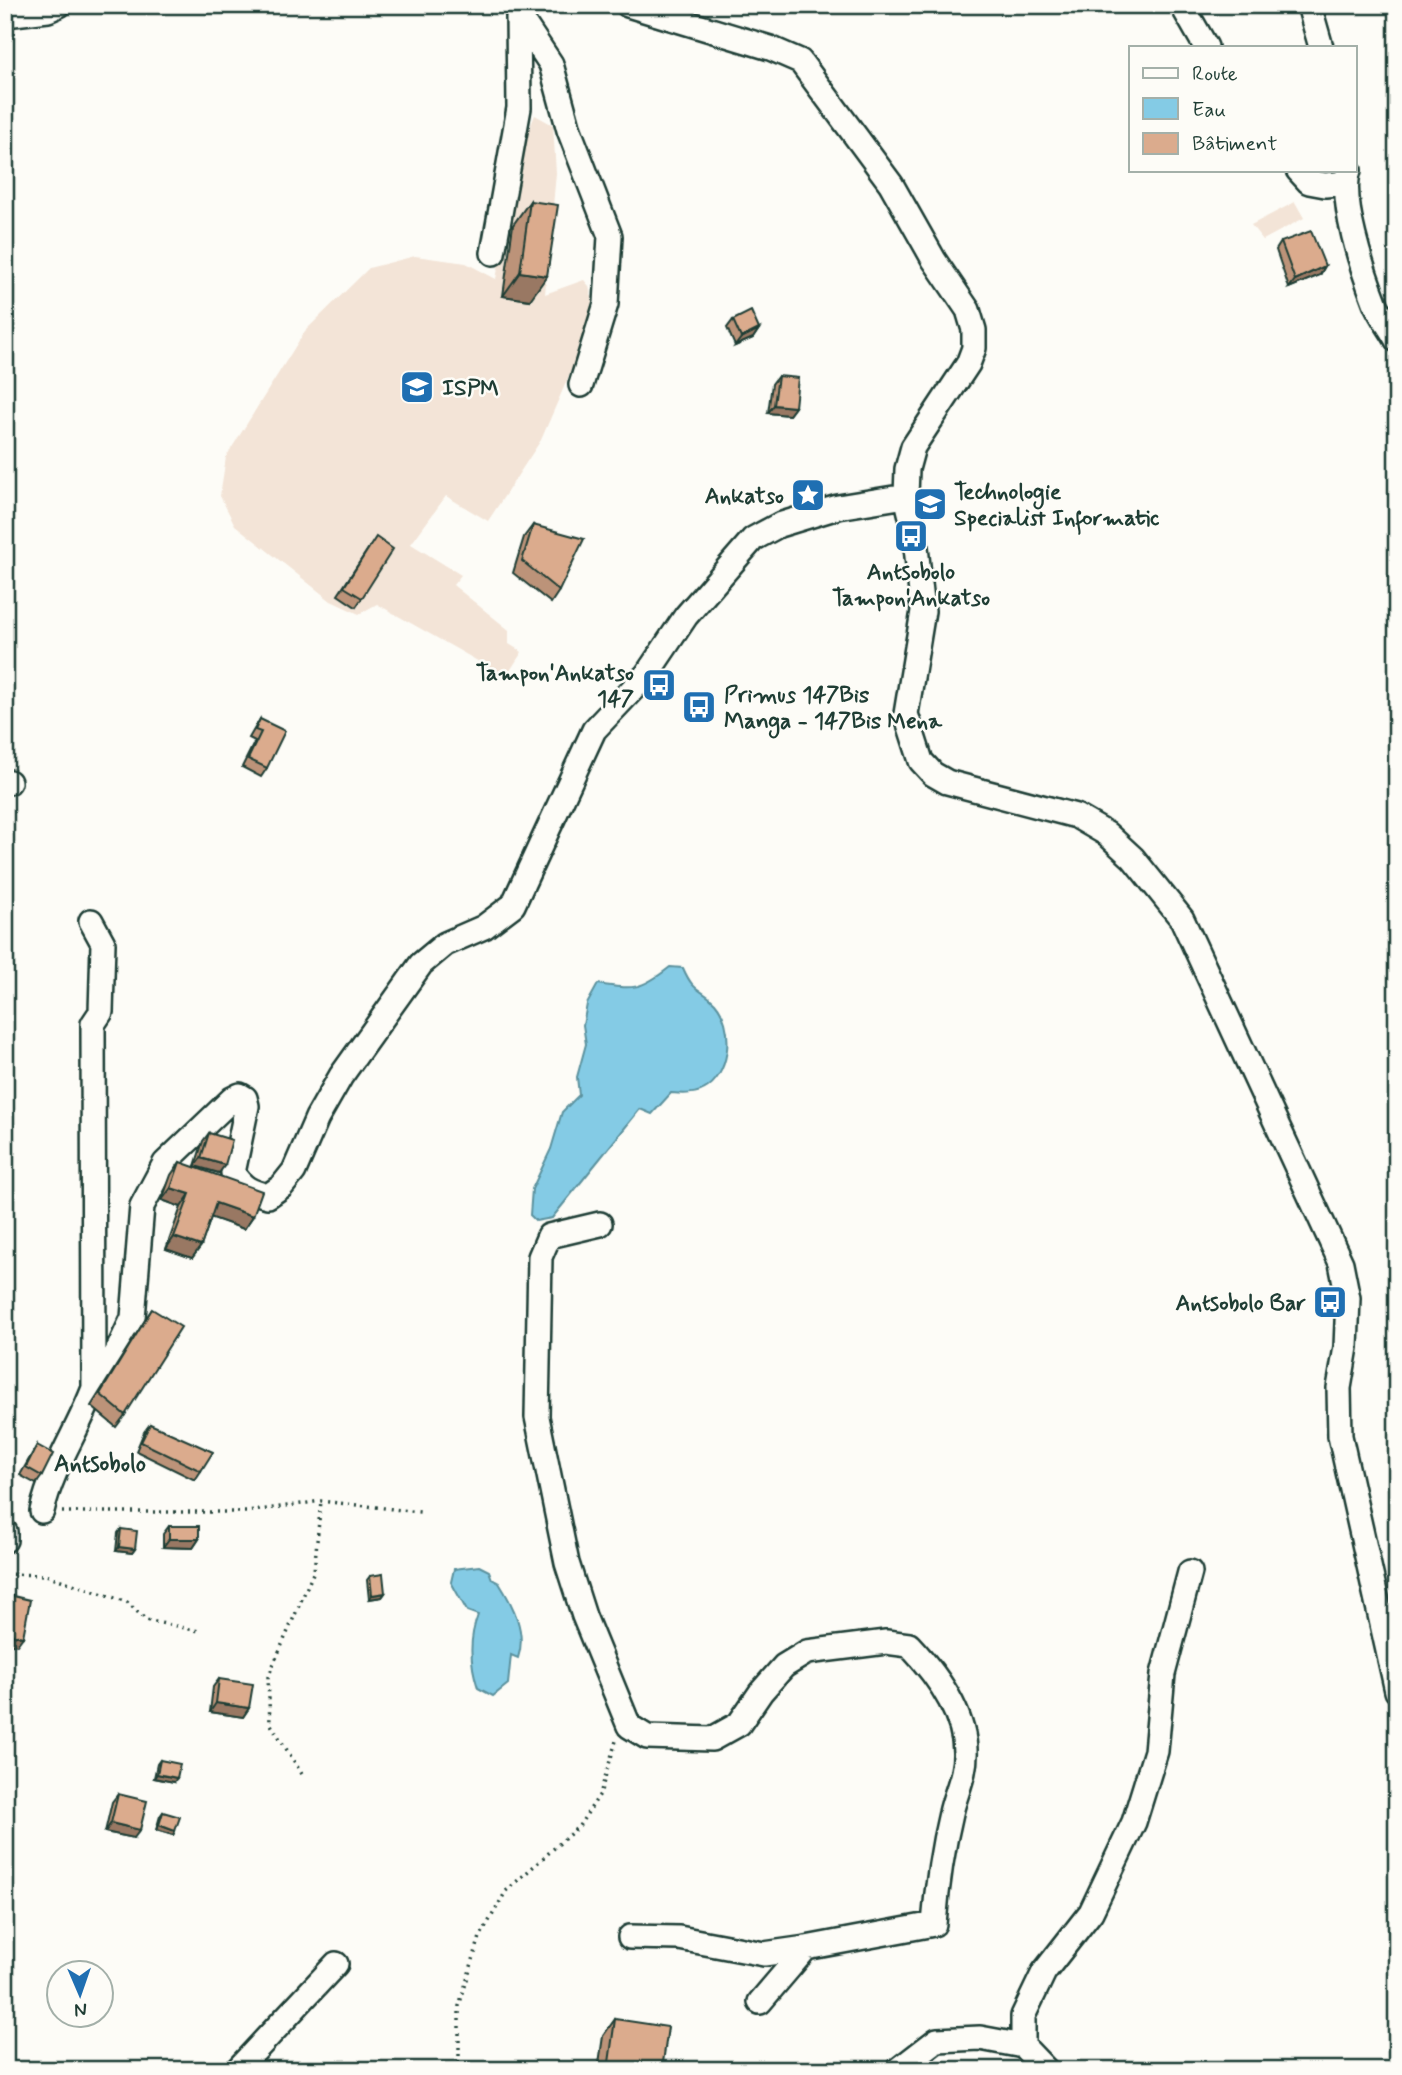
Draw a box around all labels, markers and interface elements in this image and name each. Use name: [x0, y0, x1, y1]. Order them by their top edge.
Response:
legend: [1129, 46, 1356, 172]
text: Route: [1192, 60, 1238, 88]
text: Eau: [1192, 96, 1226, 124]
text: Bâtiment: [1192, 130, 1277, 158]
school or university icon: ISPM: [398, 368, 436, 406]
place label: ISPM: [442, 374, 499, 404]
place icon: Ankatso: [789, 476, 827, 514]
place label: Technologie Specialist Informatic: [954, 478, 1160, 535]
place label: Ankatso: [705, 482, 784, 512]
school or university icon: Technologie Specialist Informatic: [911, 485, 949, 523]
bus stop icon: Antsobolo Tampon'Ankatso: [892, 517, 930, 555]
place label: Antsobolo Tampon'Ankatso: [832, 558, 990, 614]
place label: Tampon'Ankatso 147: [476, 659, 634, 715]
bus stop icon: Tampon'Ankatso 147: [640, 666, 678, 704]
place label: Primus 147Bis Manga - 147Bis Mena: [724, 681, 943, 739]
bus stop icon: Primus 147Bis Manga - 147Bis Mena: [680, 688, 718, 726]
bus stop icon: Antsobolo Bar: [1311, 1283, 1349, 1321]
place label: Antsobolo Bar: [1175, 1289, 1306, 1319]
district label: Antsobolo: [54, 1449, 146, 1480]
north arrow: [46, 1960, 116, 2030]
text: N: [74, 1997, 87, 2022]

